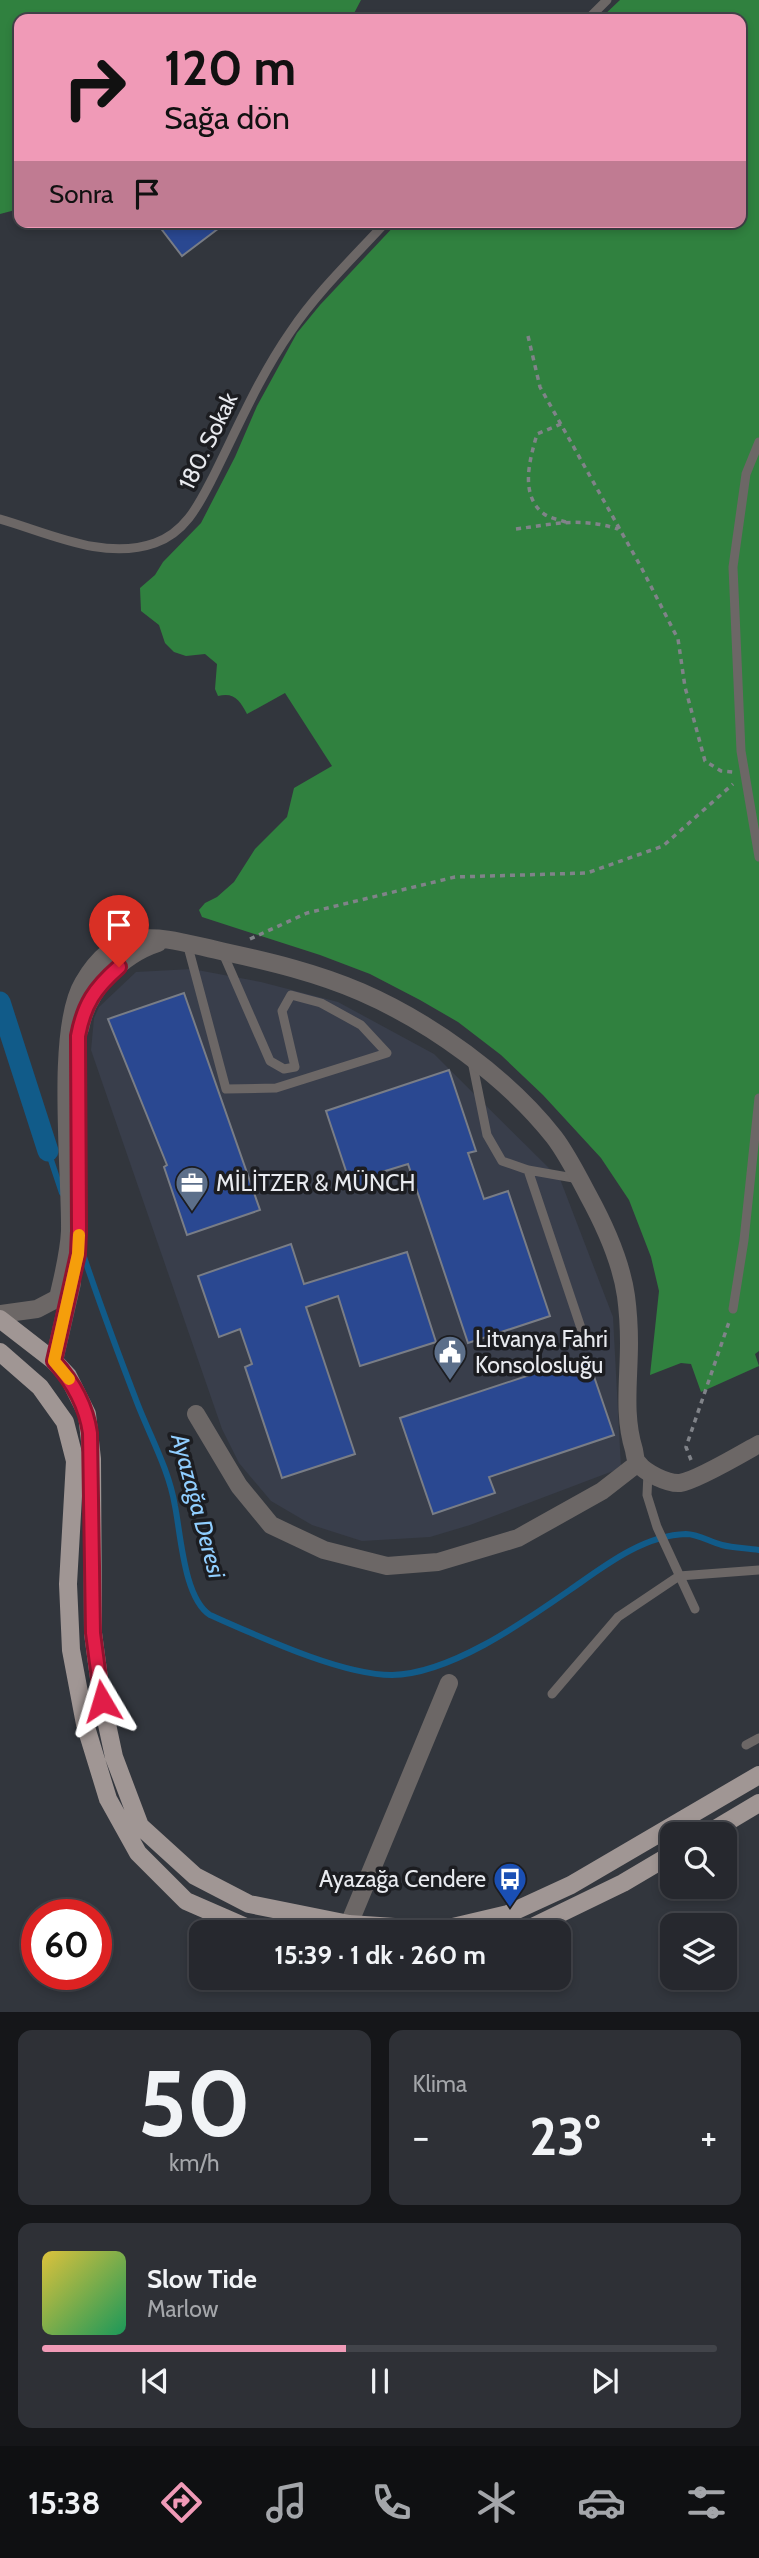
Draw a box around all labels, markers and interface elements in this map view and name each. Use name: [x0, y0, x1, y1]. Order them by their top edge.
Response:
text: 120 m: [164, 38, 296, 97]
icon: right: [49, 42, 140, 133]
text: Sağa dön: [164, 98, 290, 137]
icon: arrive: [128, 175, 166, 213]
text: Sonra: [49, 178, 114, 210]
street label: 180. Sokak: [172, 387, 244, 494]
pin: [89, 895, 149, 967]
icon: arrive: [100, 906, 138, 944]
office icon: MİLİTZER & MÜNCH: [173, 1164, 211, 1213]
place label: MİLİTZER & MÜNCH: [216, 1169, 416, 1197]
place label: Litvanya Fahri Konsolosluğu: [475, 1325, 608, 1379]
public building icon: Litvanya Fahri Konsolosluğu: [431, 1333, 469, 1382]
water label: Ayazağa Deresi: [165, 1429, 232, 1582]
position arrow: [65, 1664, 139, 1738]
map controls: [660, 1822, 737, 1990]
button: search: [660, 1822, 737, 1899]
bus stop icon: Ayazağa Cendere: [491, 1860, 529, 1909]
place label: Ayazağa Cendere: [319, 1865, 486, 1893]
speed limit sign: 60: [21, 1899, 112, 1990]
button: layers: [660, 1913, 737, 1990]
text: 15:39 · 1 dk · 260 m: [274, 1939, 486, 1971]
text: 50: [138, 2048, 251, 2159]
text: Klima: [413, 2070, 467, 2098]
text: 23°: [529, 2105, 600, 2168]
text: −: [413, 2113, 429, 2160]
text: +: [700, 2113, 717, 2160]
text: km/h: [169, 2149, 219, 2177]
text: Slow Tide: [147, 2263, 257, 2295]
text: Marlow: [147, 2295, 218, 2323]
icon: previous: [136, 2362, 174, 2400]
icon: pause: [361, 2362, 399, 2400]
icon: next: [586, 2362, 624, 2400]
icon: directions: [157, 2478, 206, 2527]
icon: music: [262, 2478, 311, 2527]
icon: phone: [367, 2478, 416, 2527]
icon: climate: [472, 2478, 521, 2527]
icon: car: [577, 2478, 626, 2527]
icon: filters: [682, 2478, 731, 2527]
text: 15:38: [28, 2483, 101, 2522]

